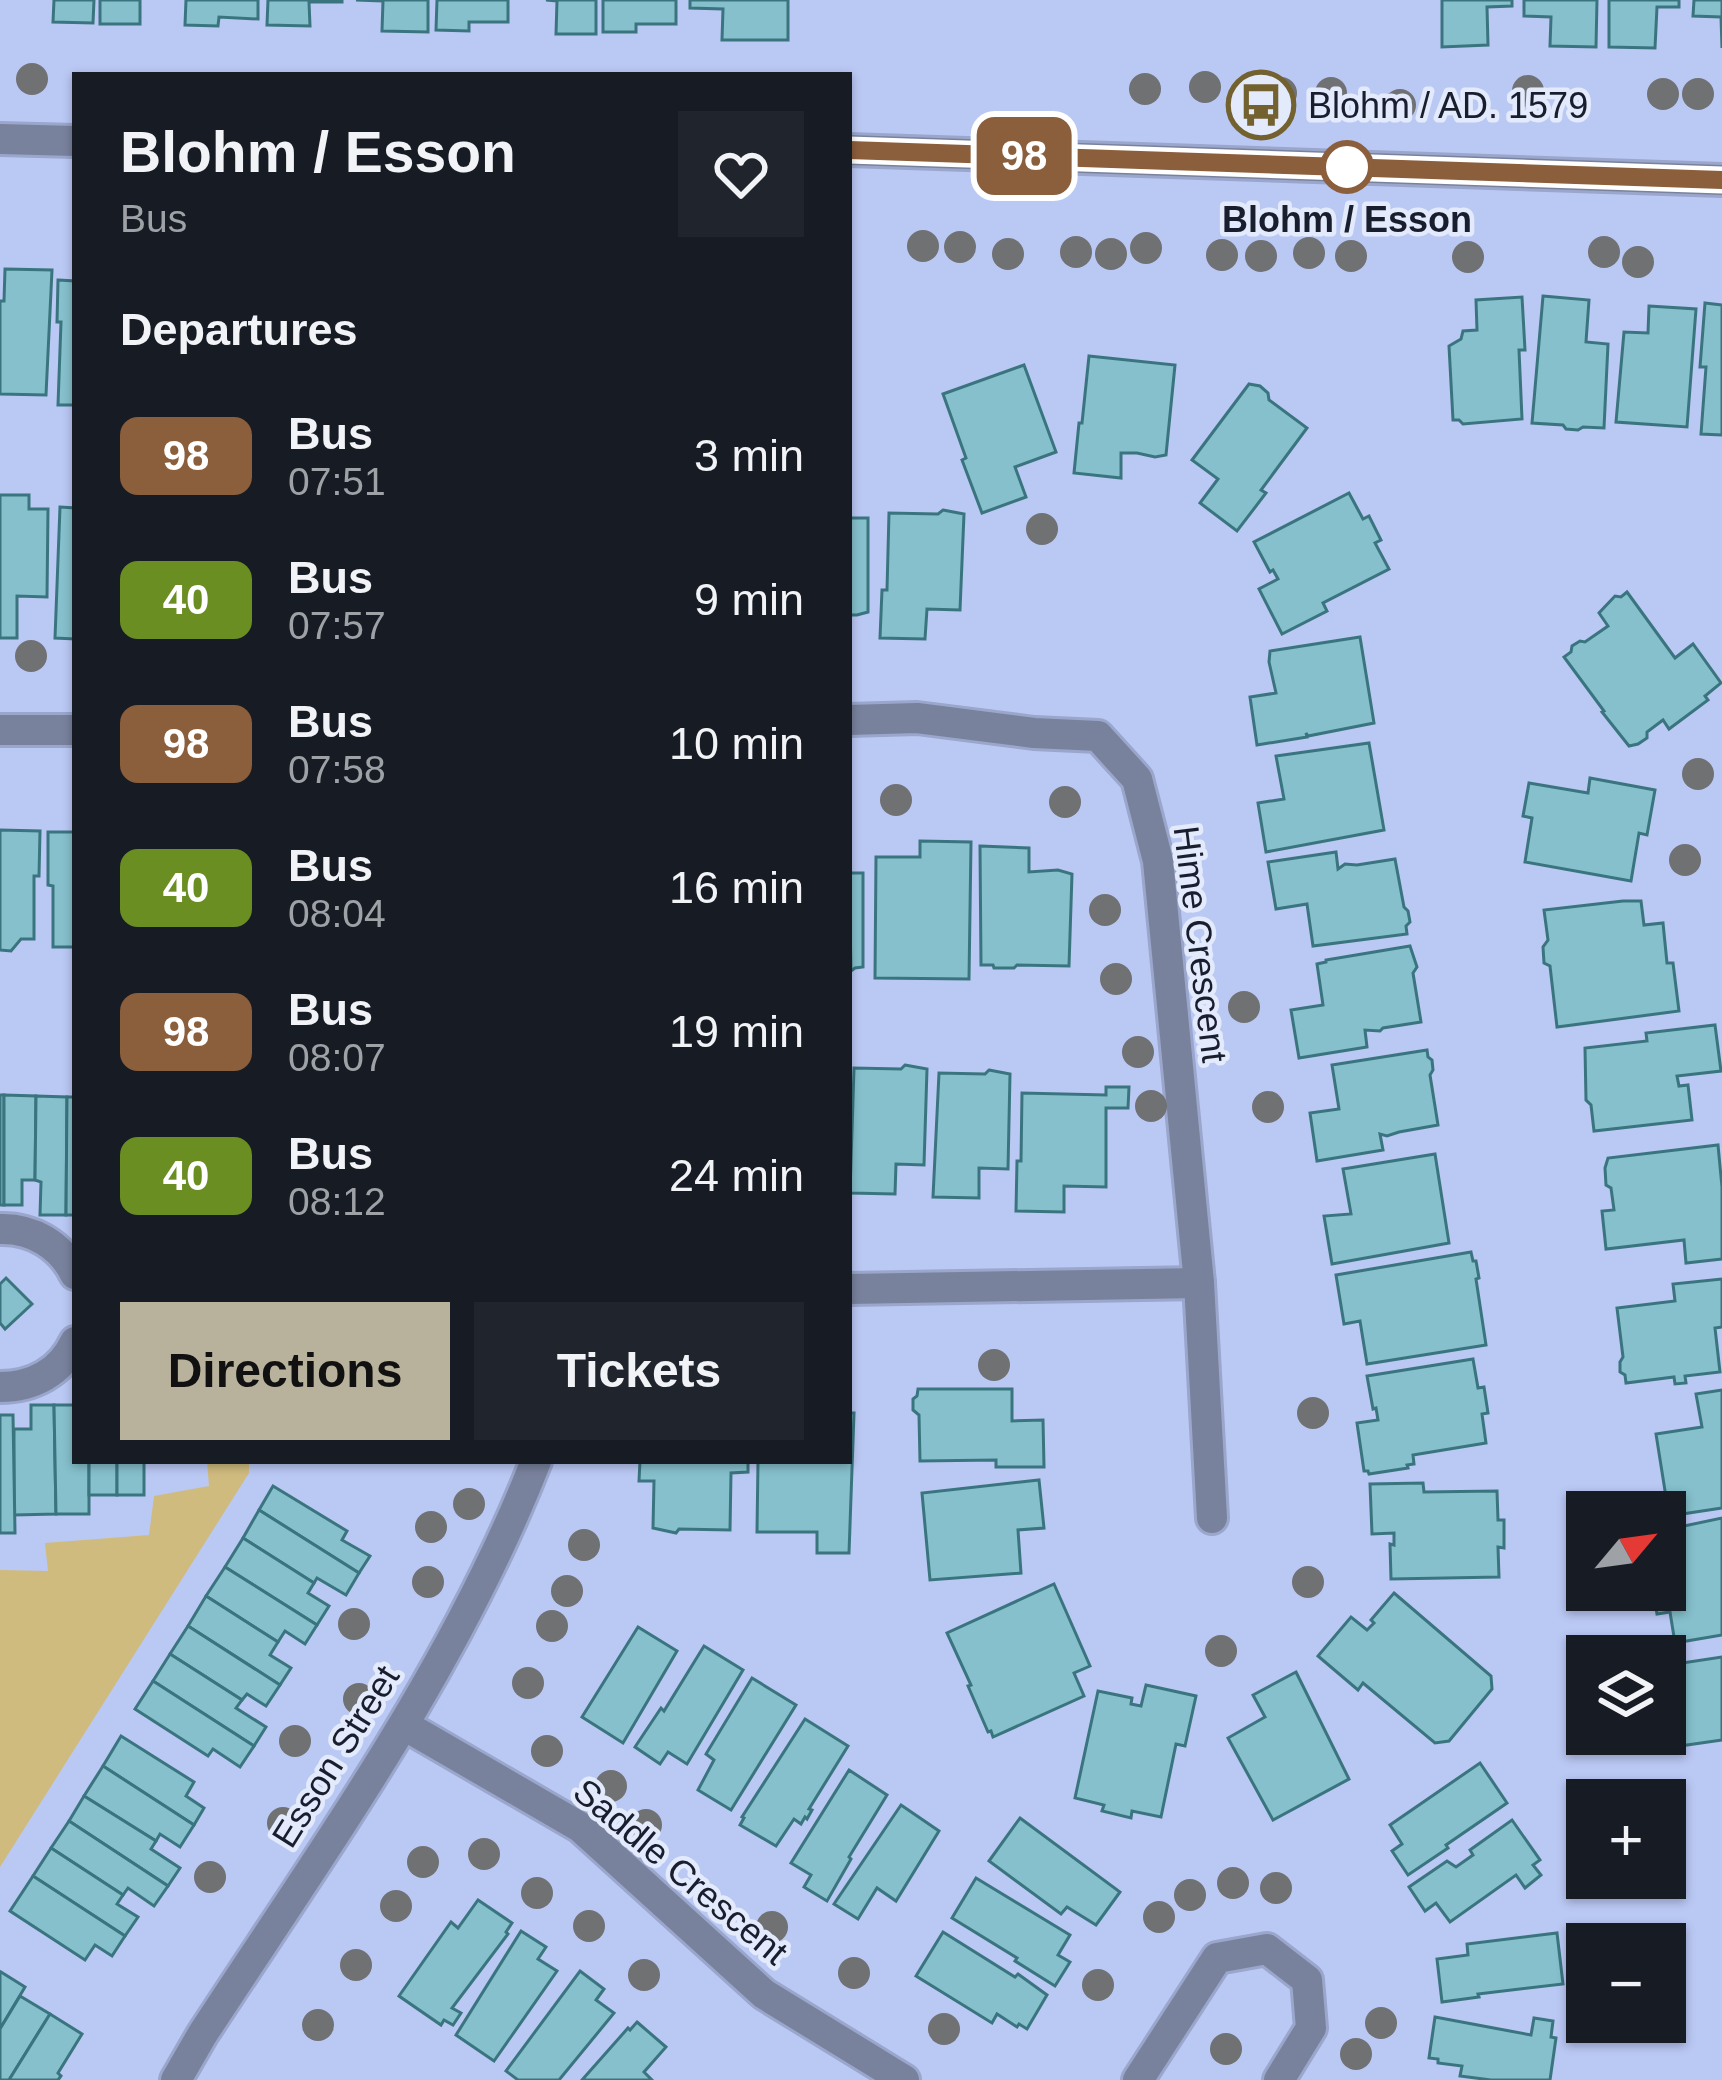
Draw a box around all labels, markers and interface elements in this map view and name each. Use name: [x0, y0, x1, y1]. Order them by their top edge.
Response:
bus stop icon: Blohm / AD. 1579: [1226, 70, 1296, 140]
place label: Blohm / AD. 1579: [1308, 85, 1588, 126]
button: heart: [678, 111, 804, 237]
line badge: 98: [970, 117, 1078, 195]
text: Blohm / Esson: [120, 120, 516, 184]
text: 98: [1001, 132, 1047, 179]
marker: Blohm / Esson: [1322, 142, 1372, 192]
text: Bus: [120, 197, 187, 240]
place label: Blohm / Esson: [1222, 199, 1472, 240]
text: Departures: [120, 304, 358, 355]
text: Bus: [288, 408, 373, 459]
text: 3 min: [694, 430, 804, 481]
text: 98: [163, 432, 209, 479]
text: 07:51: [288, 460, 386, 503]
text: Bus: [288, 552, 373, 603]
text: 9 min: [694, 574, 804, 625]
text: 40: [163, 576, 209, 623]
text: 07:57: [288, 604, 386, 647]
text: Bus: [288, 696, 373, 747]
text: 10 min: [669, 718, 804, 769]
text: 98: [163, 720, 209, 767]
text: 07:58: [288, 748, 386, 791]
street label: Hime Crescent: [1166, 823, 1235, 1065]
text: Bus: [288, 840, 373, 891]
text: 16 min: [669, 862, 804, 913]
text: 40: [163, 864, 209, 911]
text: 08:04: [288, 892, 386, 935]
text: Bus: [288, 984, 373, 1035]
text: 19 min: [669, 1006, 804, 1057]
text: 98: [163, 1008, 209, 1055]
text: 08:07: [288, 1036, 386, 1079]
text: Bus: [288, 1128, 373, 1179]
text: 24 min: [669, 1150, 804, 1201]
text: 40: [163, 1152, 209, 1199]
text: 08:12: [288, 1180, 386, 1223]
button: Directions: [120, 1302, 450, 1440]
button: Tickets: [474, 1302, 804, 1440]
north arrow: [1566, 1491, 1686, 1611]
map controls: [1566, 1491, 1686, 2043]
button: layers: [1566, 1635, 1686, 1755]
street label: Esson Street: [263, 1658, 407, 1855]
street label: Saddle Crescent: [566, 1770, 796, 1973]
button: +: [1566, 1779, 1686, 1899]
button: −: [1566, 1923, 1686, 2043]

